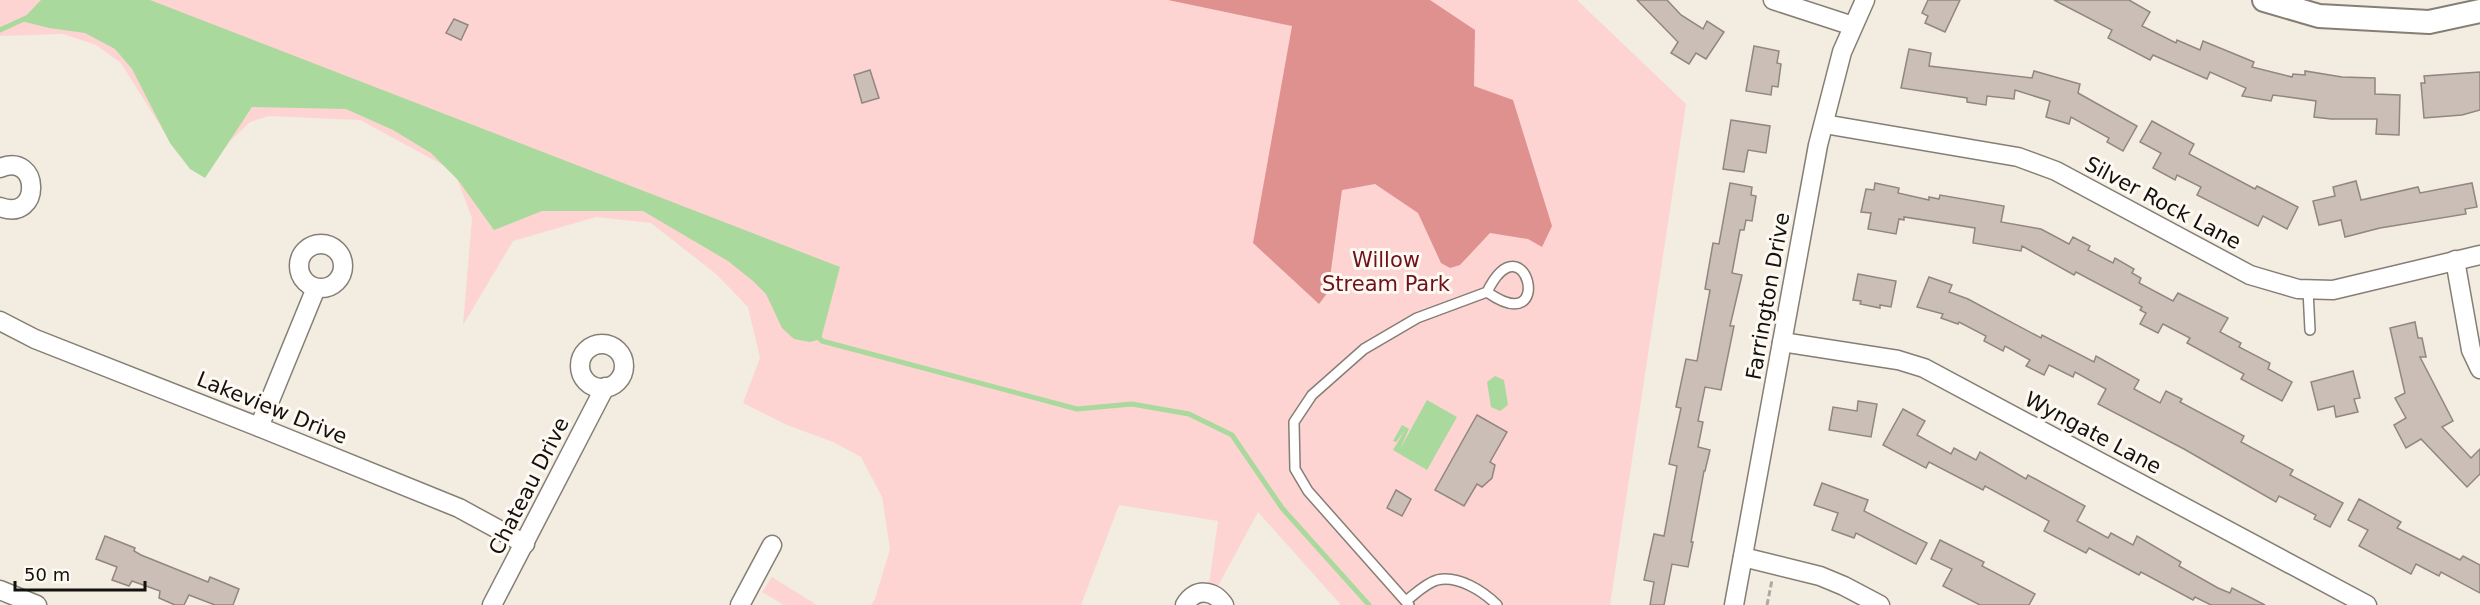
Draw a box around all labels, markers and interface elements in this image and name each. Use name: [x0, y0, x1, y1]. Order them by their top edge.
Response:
street label: Silver Rock Lane: [2081, 152, 2245, 254]
street label: Farrington Drive: [1741, 210, 1795, 382]
park label: Willow Stream Park: [1322, 248, 1451, 296]
street label: Lakeview Drive: [193, 367, 351, 449]
street label: Wyngate Lane: [2021, 387, 2165, 479]
street label: Chateau Drive: [484, 413, 574, 559]
scale bar: [15, 554, 146, 592]
text: 50 m: [24, 564, 70, 585]

